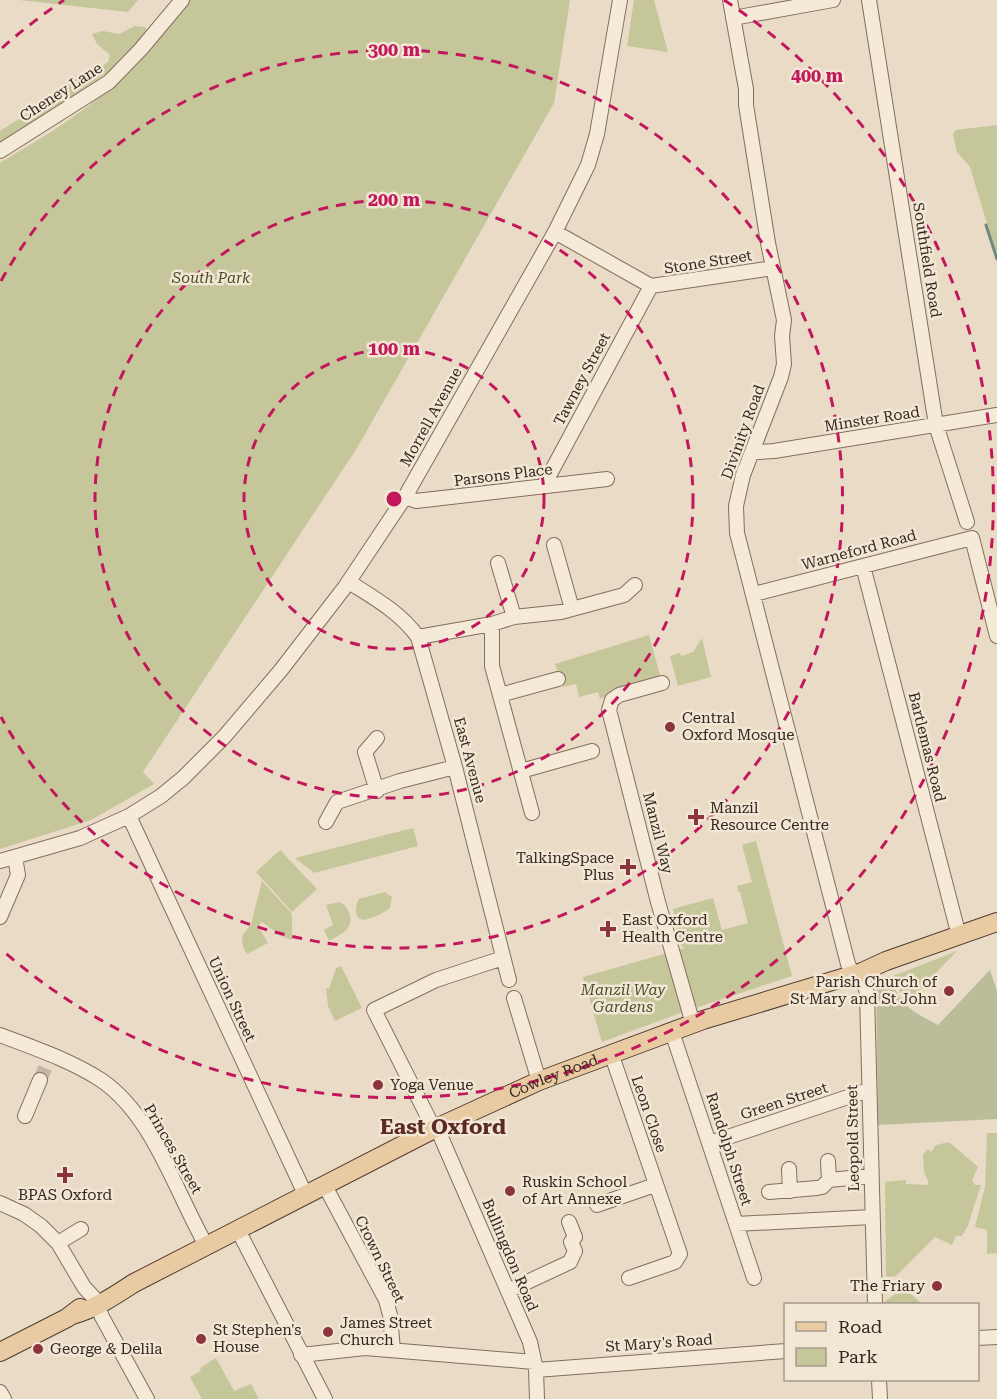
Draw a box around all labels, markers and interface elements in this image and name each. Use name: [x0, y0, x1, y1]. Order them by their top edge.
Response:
text: 300 m: [368, 39, 421, 60]
street label: Cheney Lane: [16, 59, 106, 125]
text: 400 m: [791, 65, 844, 86]
text: 200 m: [368, 189, 421, 210]
street label: Southfield Road: [909, 201, 945, 319]
street label: Stone Street: [663, 246, 754, 278]
park label: South Park: [171, 269, 251, 287]
street label: Tawney Street: [550, 329, 614, 429]
text: 100 m: [368, 338, 421, 359]
street label: Morrell Avenue: [396, 364, 466, 470]
street label: Divinity Road: [718, 382, 769, 482]
street label: Minster Road: [823, 403, 921, 435]
street label: Parsons Place: [453, 460, 553, 490]
centre of rings: [384, 489, 404, 509]
street label: Warneford Road: [800, 526, 919, 574]
street label: Bartlemas Road: [905, 690, 949, 804]
place label: Central Oxford Mosque: [682, 709, 795, 744]
street label: East Avenue: [450, 715, 490, 805]
marker: Central Oxford Mosque: [663, 720, 677, 734]
street label: Manzil Way: [639, 790, 677, 876]
place label: Manzil Resource Centre: [710, 799, 829, 834]
marker: Manzil Resource Centre: [687, 808, 705, 826]
place label: TalkingSpace Plus: [516, 849, 614, 884]
marker: TalkingSpace Plus: [619, 858, 637, 876]
place label: East Oxford Health Centre: [622, 911, 723, 946]
marker: East Oxford Health Centre: [599, 920, 617, 938]
street label: Union Street: [204, 954, 260, 1045]
place label: Parish Church of St Mary and St John: [790, 973, 938, 1008]
park label: Manzil Way Gardens: [580, 981, 666, 1016]
marker: Parish Church of St Mary and St John: [942, 984, 956, 998]
street label: Cowley Road: [506, 1051, 601, 1102]
street label: Leon Close: [627, 1073, 671, 1155]
place label: Yoga Venue: [390, 1076, 474, 1094]
marker: Yoga Venue: [371, 1078, 385, 1092]
street label: Green Street: [738, 1078, 830, 1124]
street label: Leopold Street: [843, 1084, 863, 1192]
street label: Randolph Street: [702, 1090, 756, 1208]
street label: Princes Street: [140, 1101, 206, 1198]
district label: East Oxford: [380, 1115, 506, 1139]
marker: BPAS Oxford: [56, 1166, 74, 1184]
place label: Ruskin School of Art Annexe: [522, 1173, 627, 1208]
marker: Ruskin School of Art Annexe: [503, 1184, 517, 1198]
place label: BPAS Oxford: [18, 1186, 112, 1204]
street label: Bullingdon Road: [478, 1196, 542, 1314]
street label: Crown Street: [351, 1213, 409, 1306]
place label: The Friary: [850, 1277, 925, 1295]
marker: The Friary: [930, 1279, 944, 1293]
legend: [784, 1303, 979, 1381]
place label: James Street Church: [340, 1314, 432, 1349]
text: Road: [838, 1316, 883, 1337]
place label: St Stephen's House: [213, 1321, 301, 1356]
marker: James Street Church: [321, 1325, 335, 1339]
street label: St Mary's Road: [605, 1330, 714, 1356]
marker: St Stephen's House: [194, 1332, 208, 1346]
place label: George & Delila: [50, 1340, 163, 1358]
marker: George & Delila: [31, 1342, 45, 1356]
text: Park: [838, 1346, 878, 1367]

